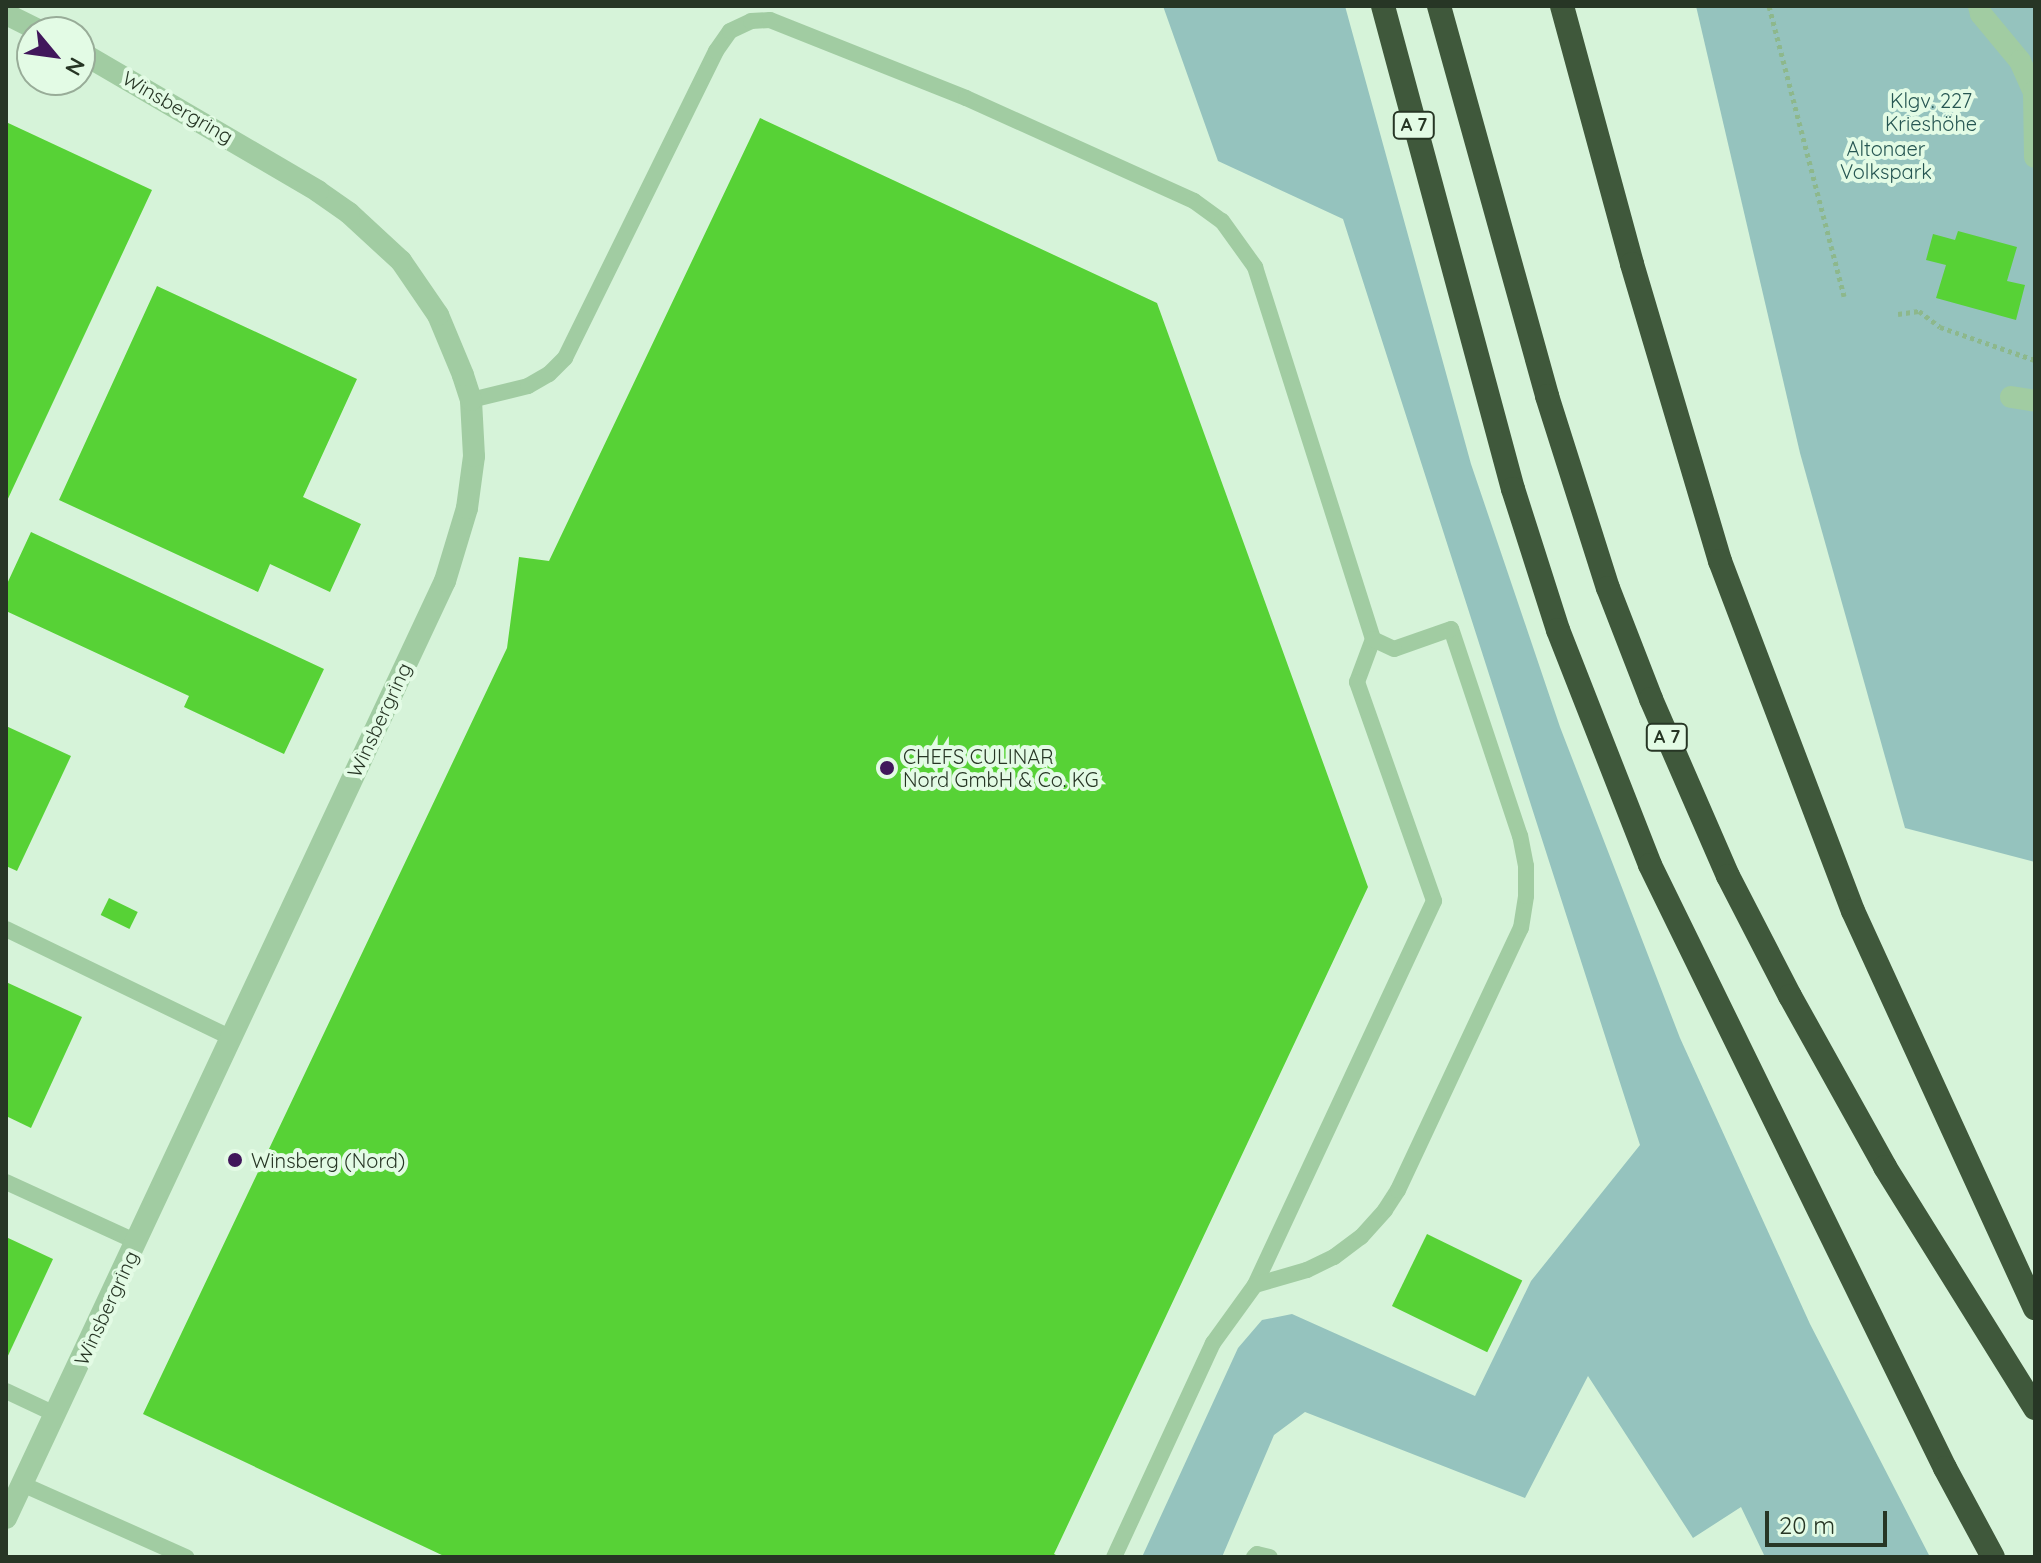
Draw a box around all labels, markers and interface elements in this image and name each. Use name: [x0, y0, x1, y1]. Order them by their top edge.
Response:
north arrow: [16, 16, 96, 96]
text: N: [59, 53, 91, 81]
street label: Winsbergring: [118, 66, 238, 148]
park label: Klgv. 227 Krieshöhe: [1885, 88, 1977, 135]
road number: A 7: [1392, 111, 1436, 139]
park label: Altonaer Volkspark: [1840, 136, 1932, 183]
street label: Winsbergring: [342, 659, 416, 781]
road number: A 7: [1645, 723, 1689, 751]
place label: CHEFS CULINAR Nord GmbH & Co. KG: [903, 744, 1099, 791]
marker: CHEFS CULINAR Nord GmbH & Co. KG: [878, 759, 896, 777]
place label: Winsberg (Nord): [251, 1148, 405, 1172]
marker: Winsberg (Nord): [226, 1151, 244, 1169]
street label: Winsbergring: [69, 1247, 143, 1369]
scale bar: [1769, 1495, 1891, 1545]
text: 20 m: [1779, 1510, 1835, 1540]

